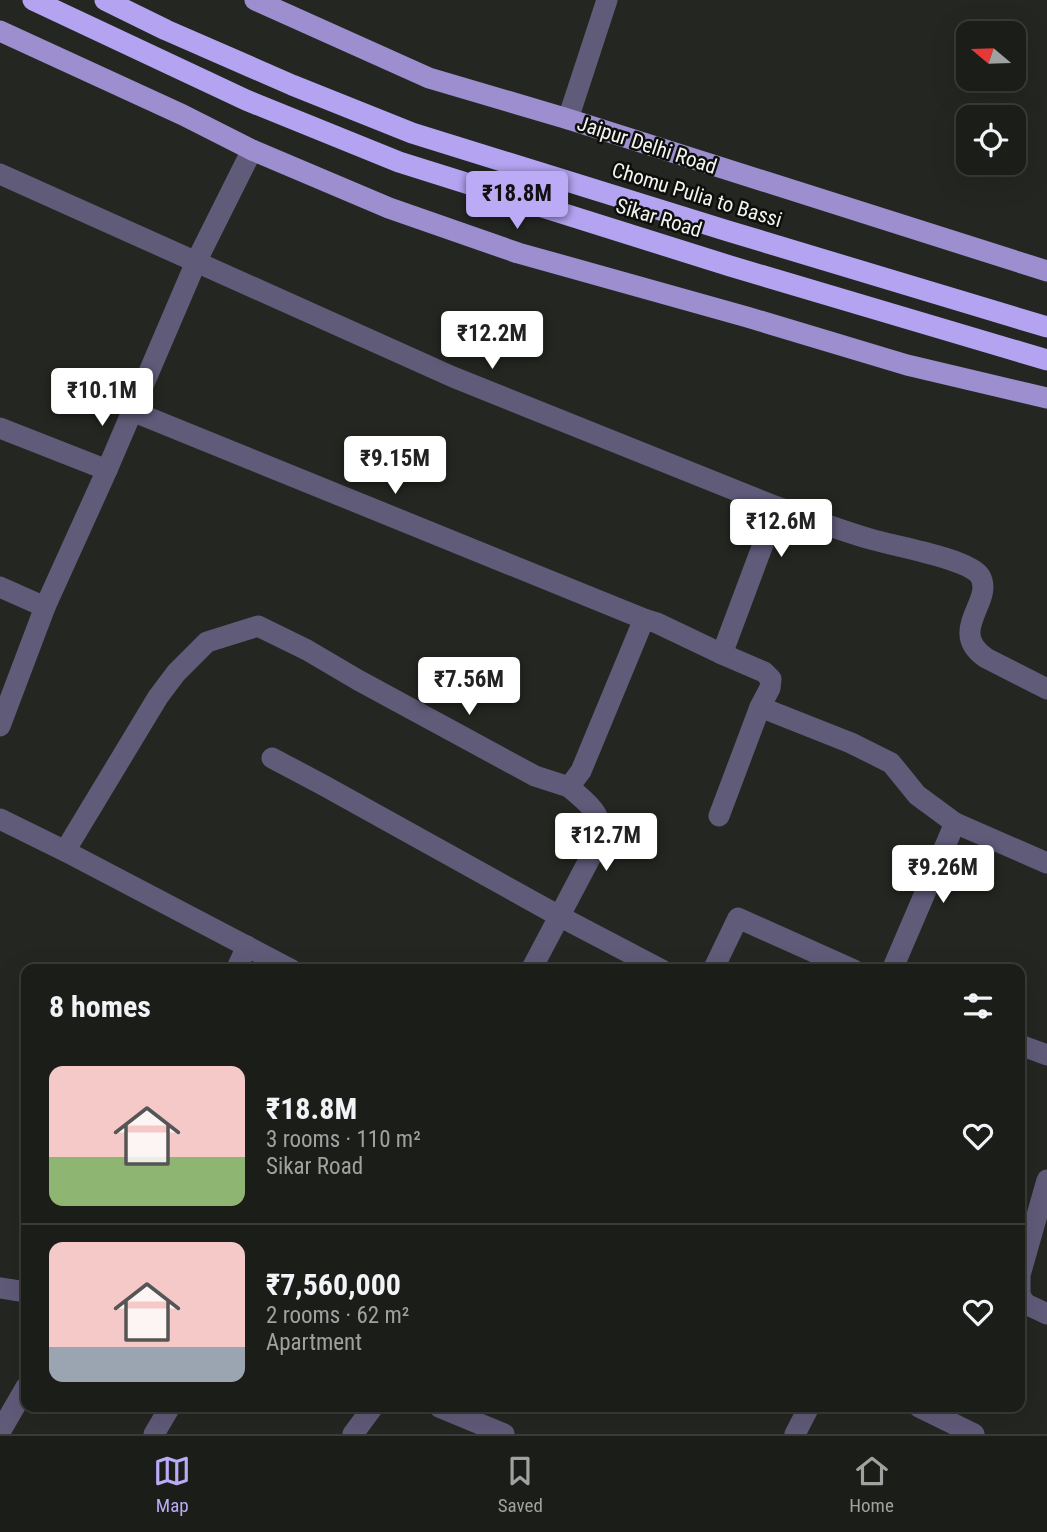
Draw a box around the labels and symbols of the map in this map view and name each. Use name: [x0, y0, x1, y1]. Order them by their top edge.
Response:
north arrow: [956, 21, 1026, 91]
street label: Jaipur Delhi Road: [574, 111, 720, 179]
street label: Chomu Pulia to Bassi: [609, 158, 785, 232]
pin: ₹18.8M: [460, 172, 574, 231]
street label: Sikar Road: [613, 194, 705, 242]
pin: ₹12.2M: [435, 312, 549, 371]
pin: ₹10.1M: [45, 368, 159, 428]
pin: ₹9.15M: [338, 436, 452, 496]
pin: ₹12.6M: [724, 500, 838, 559]
pin: ₹7.56M: [412, 658, 526, 717]
pin: ₹12.7M: [549, 814, 663, 873]
pin: ₹9.26M: [886, 846, 1000, 905]

